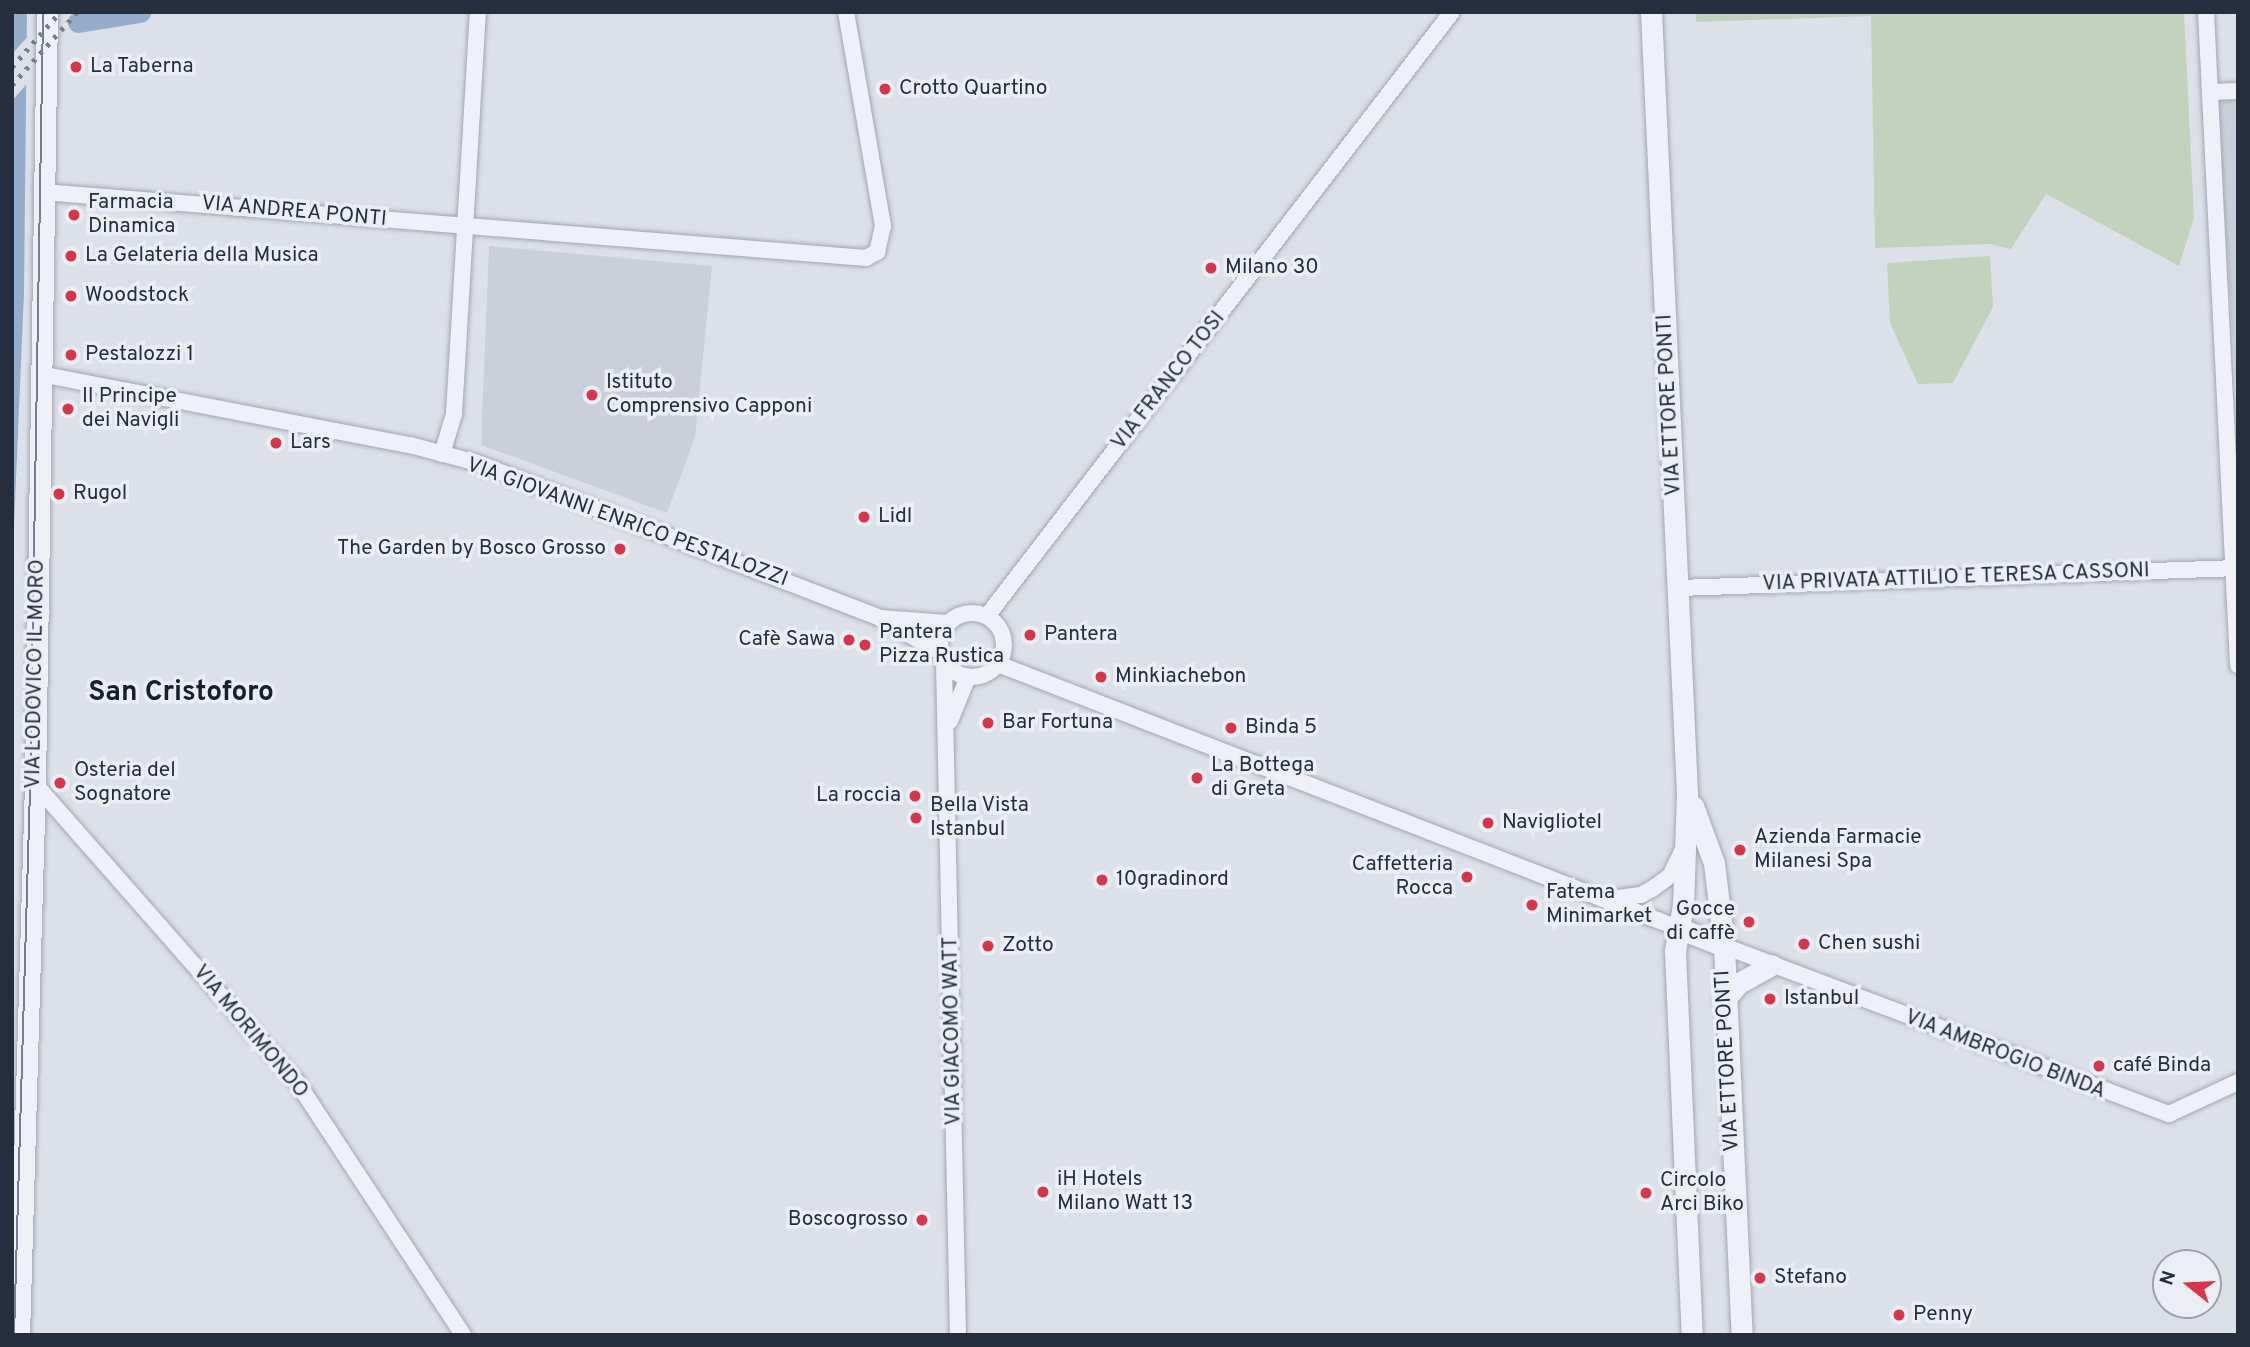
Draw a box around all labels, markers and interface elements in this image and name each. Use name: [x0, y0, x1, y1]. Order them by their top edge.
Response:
place label: La Taberna: [90, 54, 194, 80]
marker: La Taberna: [68, 59, 84, 75]
place label: Crotto Quartino: [899, 76, 1048, 102]
marker: Crotto Quartino: [877, 81, 893, 97]
place label: Farmacia Dinamica: [88, 190, 175, 240]
street label: VIA ANDREA PONTI: [199, 191, 389, 233]
marker: Farmacia Dinamica: [66, 207, 82, 223]
place label: La Gelateria della Musica: [85, 243, 319, 269]
marker: La Gelateria della Musica: [63, 248, 79, 264]
place label: Milano 30: [1225, 255, 1319, 281]
marker: Milano 30: [1203, 260, 1219, 276]
place label: Woodstock: [85, 283, 189, 309]
marker: Woodstock: [63, 288, 79, 304]
street label: VIA FRANCO TOSI: [1106, 306, 1232, 456]
street label: VIA ETTORE PONTI: [1653, 313, 1687, 497]
place label: Pestalozzi 1: [85, 342, 194, 368]
marker: Pestalozzi 1: [63, 347, 79, 363]
place label: Istituto Comprensivo Capponi: [606, 370, 812, 420]
place label: II Principe dei Navigli: [82, 384, 179, 434]
marker: Istituto Comprensivo Capponi: [584, 387, 600, 403]
marker: II Principe dei Navigli: [60, 401, 76, 417]
place label: Lars: [290, 430, 331, 456]
marker: Lars: [268, 435, 284, 451]
street label: VIA GIOVANNI ENRICO PESTALOZZI: [463, 453, 791, 593]
place label: Rugol: [73, 481, 127, 507]
marker: Rugol: [51, 486, 67, 502]
place label: Lidl: [878, 504, 912, 530]
marker: Lidl: [856, 509, 872, 525]
place label: The Garden by Bosco Grosso: [337, 536, 606, 562]
marker: The Garden by Bosco Grosso: [612, 541, 628, 557]
street label: VIA LODOVICO IL MORO: [21, 558, 51, 790]
street label: VIA PRIVATA ATTILIO E TERESA CASSONI: [1760, 559, 2152, 597]
place label: Pantera Pizza Rustica: [879, 620, 1004, 670]
place label: Pantera: [1044, 622, 1118, 648]
place label: Cafè Sawa: [738, 627, 835, 653]
marker: Pantera: [1022, 627, 1038, 643]
marker: Cafè Sawa: [841, 632, 857, 648]
marker: Pantera Pizza Rustica: [857, 637, 873, 653]
place label: Minkiachebon: [1115, 664, 1246, 690]
marker: Minkiachebon: [1093, 669, 1109, 685]
district label: San Cristoforo: [88, 676, 274, 710]
place label: Bar Fortuna: [1002, 710, 1113, 736]
marker: Bar Fortuna: [980, 715, 996, 731]
place label: Binda 5: [1245, 715, 1317, 741]
marker: Binda 5: [1223, 720, 1239, 736]
place label: La Bottega di Greta: [1211, 753, 1314, 803]
place label: Osteria del Sognatore: [74, 758, 176, 808]
marker: La Bottega di Greta: [1189, 770, 1205, 786]
marker: Osteria del Sognatore: [52, 775, 68, 791]
place label: La roccia: [816, 783, 901, 809]
marker: La roccia: [907, 788, 923, 804]
place label: Bella Vista Istanbul: [930, 793, 1030, 843]
marker: Bella Vista Istanbul: [908, 810, 924, 826]
place label: Navigliotel: [1502, 810, 1602, 836]
marker: Navigliotel: [1480, 815, 1496, 831]
place label: Azienda Farmacie Milanesi Spa: [1754, 825, 1922, 875]
marker: Azienda Farmacie Milanesi Spa: [1732, 842, 1748, 858]
place label: Caffetteria Rocca: [1352, 852, 1453, 902]
place label: 10gradinord: [1116, 867, 1229, 893]
marker: Caffetteria Rocca: [1459, 869, 1475, 885]
marker: 10gradinord: [1094, 872, 1110, 888]
place label: Fatema Minimarket: [1546, 880, 1652, 930]
marker: Fatema Minimarket: [1524, 897, 1540, 913]
place label: Gocce di caffè: [1666, 897, 1735, 947]
marker: Gocce di caffè: [1741, 914, 1757, 930]
place label: Chen sushi: [1818, 931, 1920, 957]
place label: Zotto: [1002, 933, 1054, 959]
street label: VIA GIACOMO WATT: [939, 936, 967, 1126]
marker: Chen sushi: [1796, 936, 1812, 952]
marker: Zotto: [980, 938, 996, 954]
street label: VIA MORIMONDO: [187, 960, 313, 1104]
street label: VIA ETTORE PONTI: [1711, 969, 1745, 1153]
place label: Istanbul: [1784, 986, 1859, 1012]
marker: Istanbul: [1762, 991, 1778, 1007]
street label: VIA AMBROGIO BINDA: [1900, 1005, 2110, 1105]
place label: café Binda: [2113, 1053, 2211, 1079]
marker: café Binda: [2091, 1058, 2107, 1074]
place label: iH Hotels Milano Watt 13: [1057, 1167, 1194, 1217]
place label: Circolo Arci Biko: [1660, 1168, 1744, 1218]
marker: iH Hotels Milano Watt 13: [1035, 1184, 1051, 1200]
marker: Circolo Arci Biko: [1638, 1185, 1654, 1201]
place label: Boscogrosso: [788, 1207, 908, 1233]
marker: Boscogrosso: [914, 1212, 930, 1228]
north arrow: [2152, 1249, 2222, 1319]
place label: Stefano: [1774, 1265, 1847, 1291]
text: N: [2155, 1268, 2182, 1288]
marker: Stefano: [1752, 1270, 1768, 1286]
place label: Penny: [1913, 1302, 1973, 1328]
marker: Penny: [1891, 1307, 1907, 1323]

